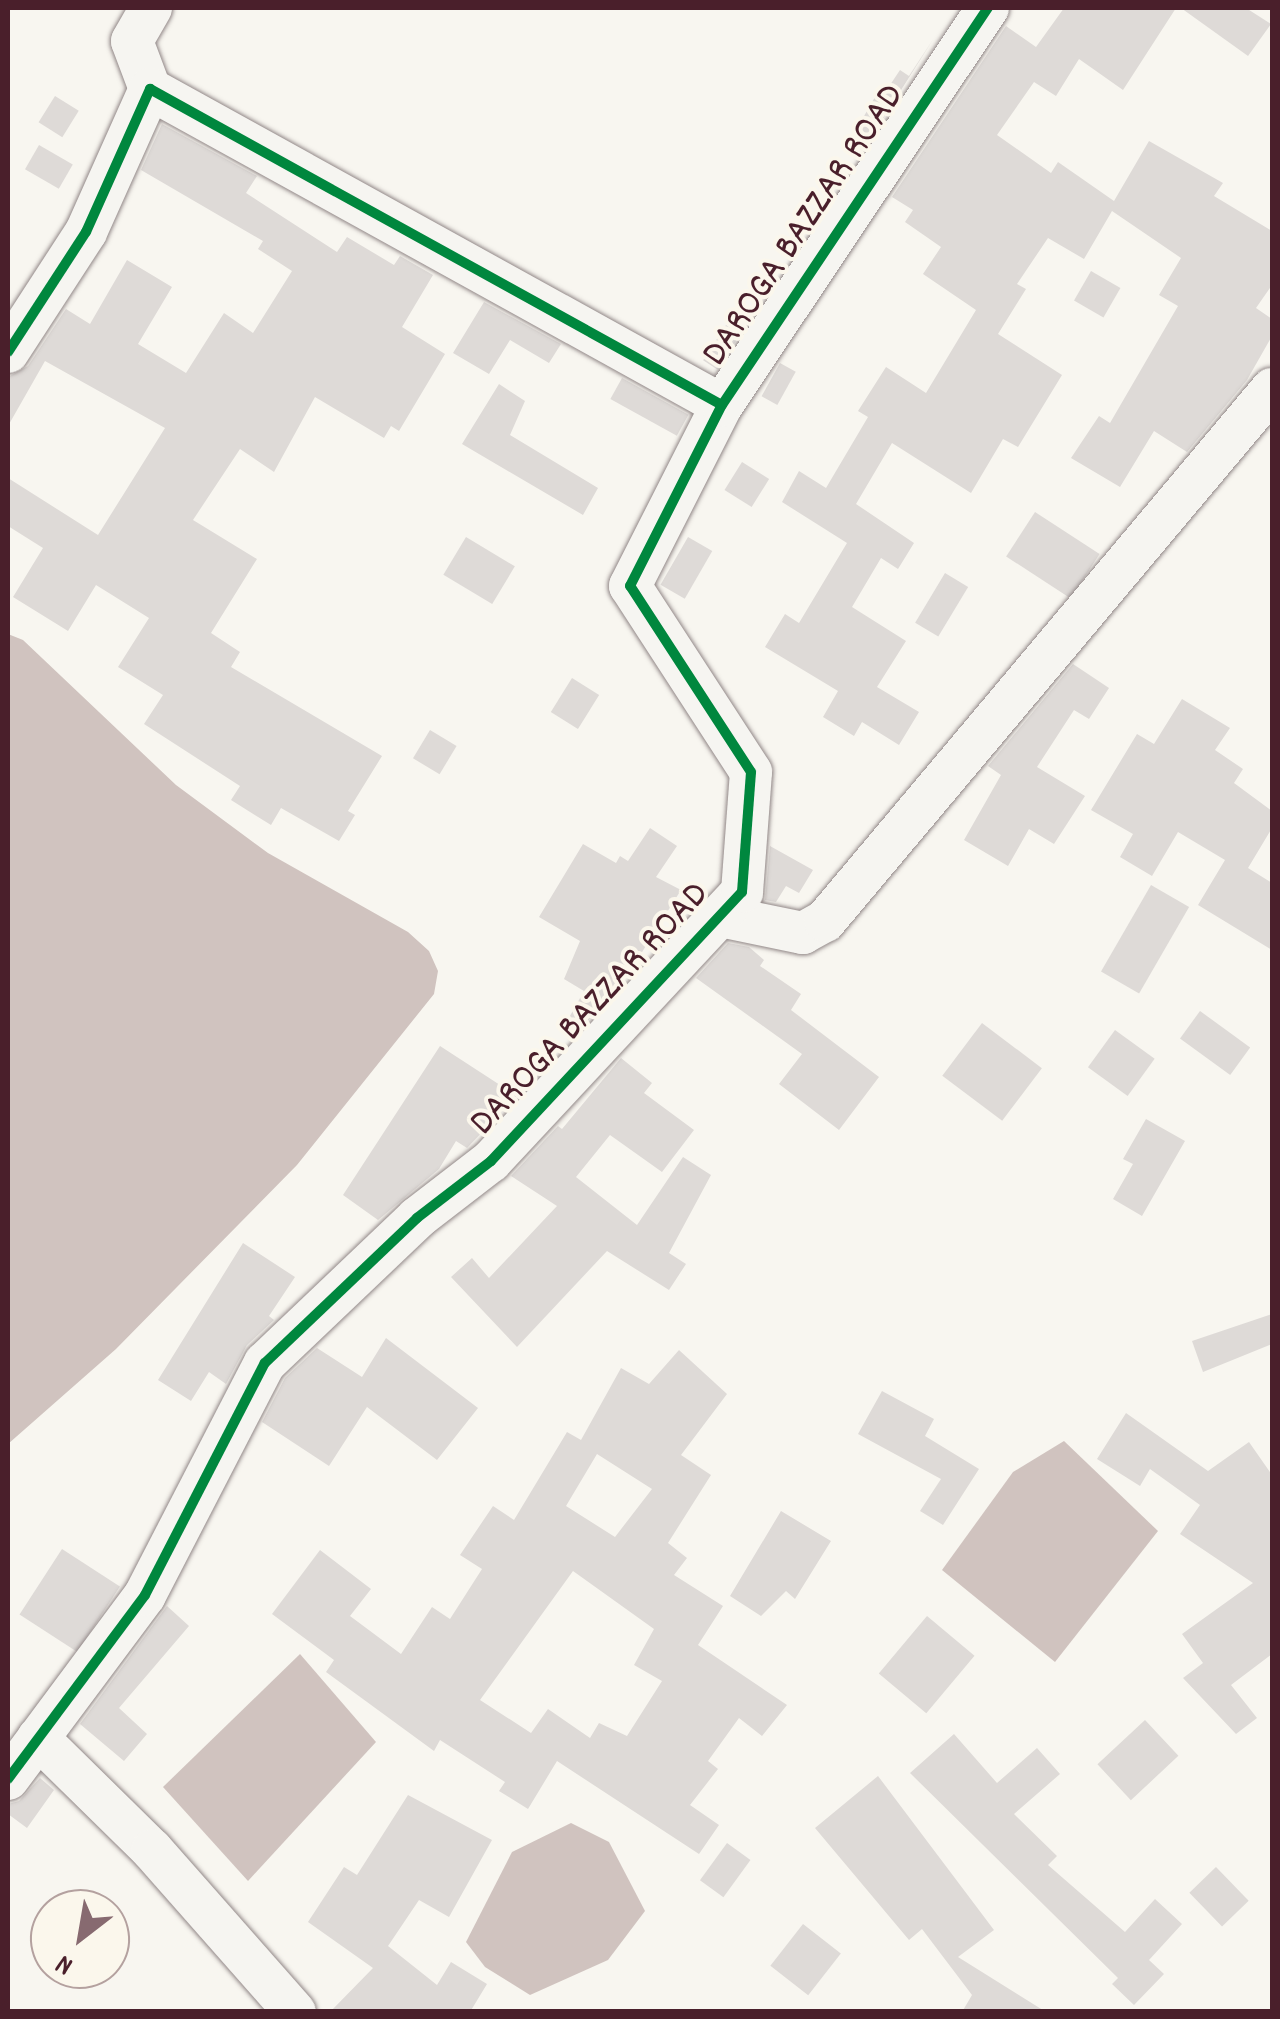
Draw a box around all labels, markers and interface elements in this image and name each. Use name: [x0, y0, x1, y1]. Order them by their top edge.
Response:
street label: DAROGA BAZZAR ROAD: [694, 76, 916, 376]
street label: DAROGA BAZZAR ROAD: [462, 874, 720, 1146]
north arrow: [30, 1889, 130, 1989]
text: N: [49, 1942, 82, 1984]

